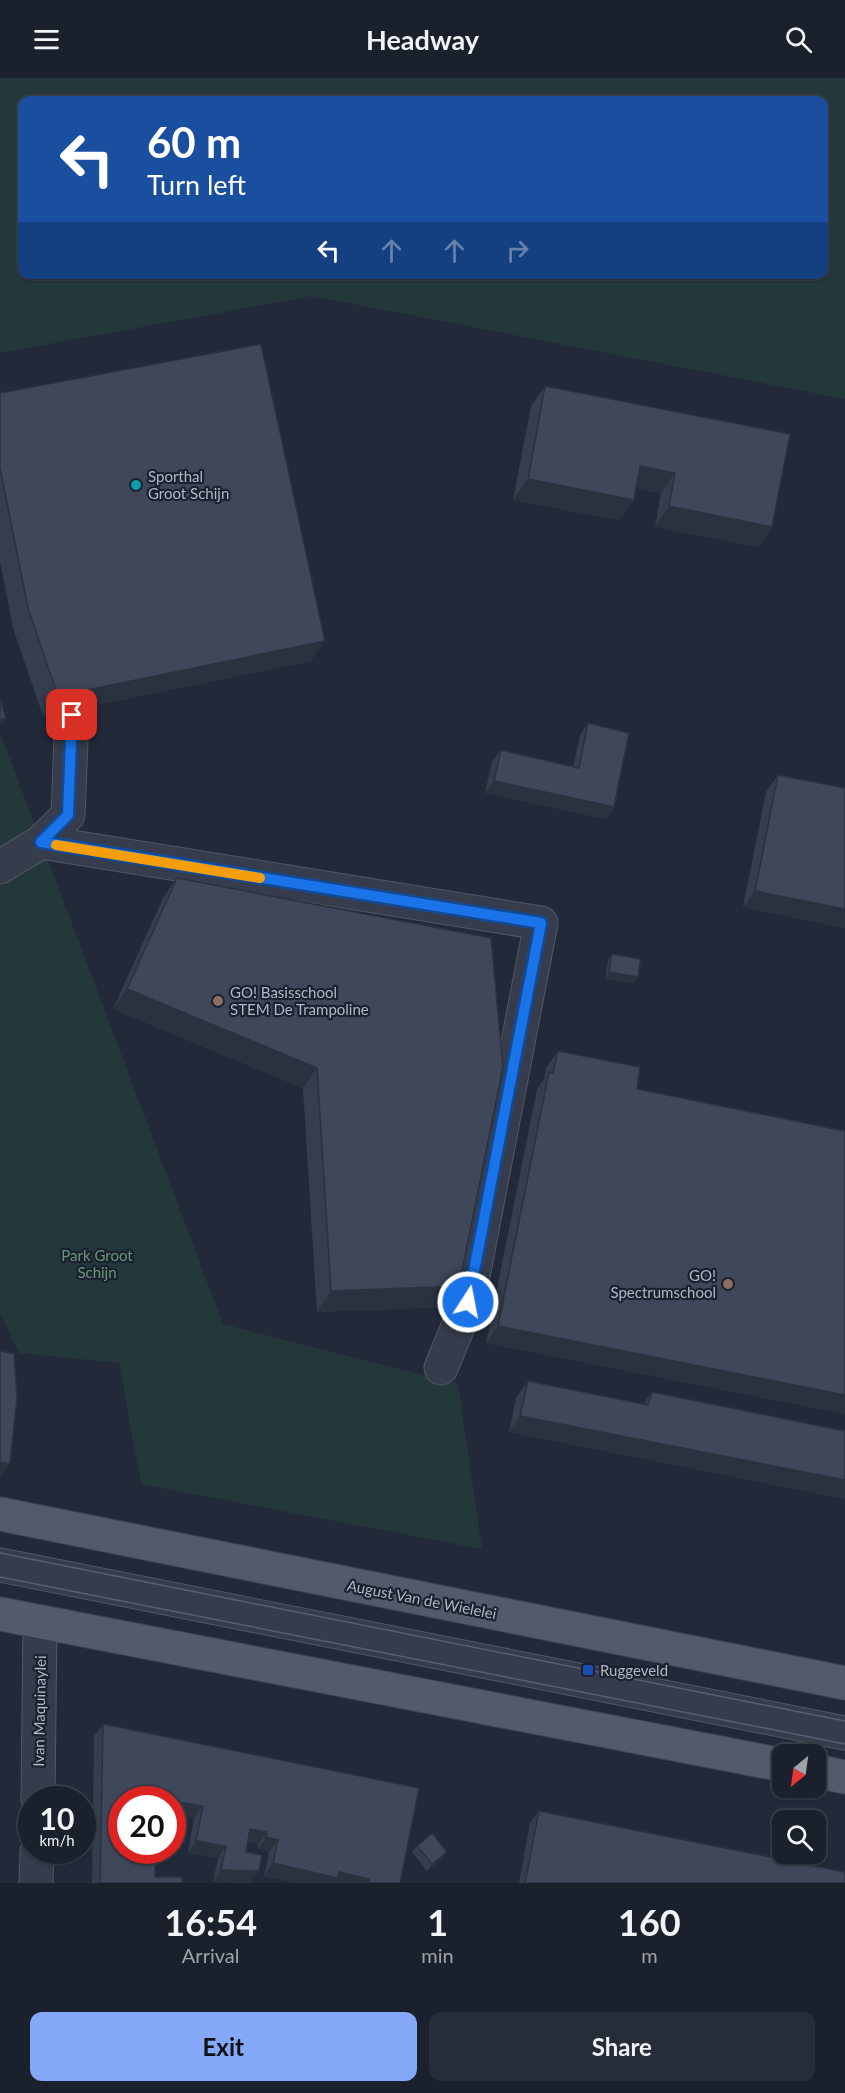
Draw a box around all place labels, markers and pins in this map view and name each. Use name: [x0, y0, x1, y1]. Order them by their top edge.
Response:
place label: Sporthal Groot Schijn: [148, 467, 229, 502]
marker: Sporthal Groot Schijn: [129, 478, 143, 492]
pin: [46, 689, 97, 740]
place label: GO! Basisschool STEM De Trampoline: [230, 983, 369, 1018]
marker: GO! Basisschool STEM De Trampoline: [211, 994, 225, 1008]
place label: GO! Spectrumschool: [610, 1266, 716, 1301]
marker: GO! Spectrumschool: [721, 1277, 735, 1291]
place label: Ruggeveld: [600, 1661, 668, 1679]
marker: Ruggeveld: [581, 1663, 595, 1677]

